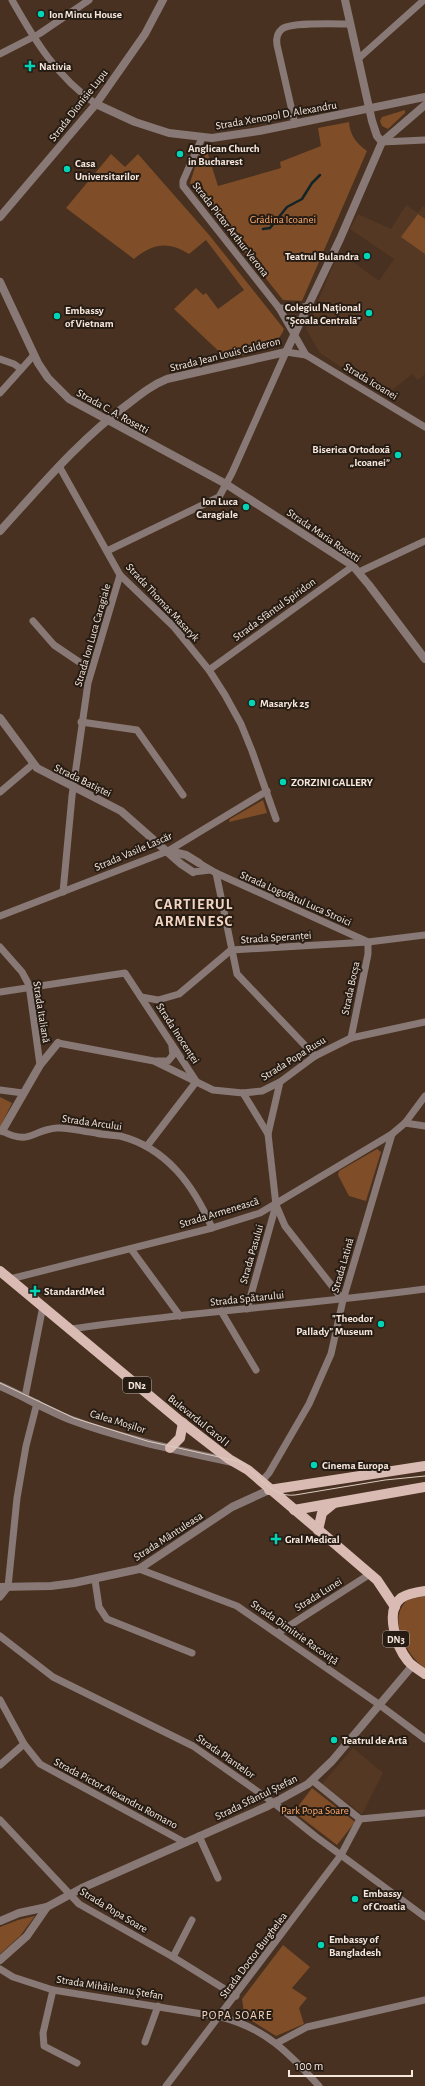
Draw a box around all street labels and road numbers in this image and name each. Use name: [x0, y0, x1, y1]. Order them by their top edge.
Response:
street label: Strada Dionisie Lupu: [47, 67, 110, 143]
street label: Strada Xenopol D. Alexandru: [215, 99, 338, 132]
street label: Strada Pictor Arthur Verona: [190, 180, 271, 279]
street label: Strada Jean Louis Calderon: [169, 335, 281, 374]
street label: Strada Icoanei: [342, 361, 400, 402]
street label: Strada C. A. Rosetti: [75, 387, 151, 436]
street label: Strada Maria Rosetti: [285, 507, 363, 564]
street label: Strada Thomas Masaryk: [124, 561, 201, 643]
street label: Strada Sfântul Spiridon: [231, 576, 318, 643]
street label: Strada Ion Luca Caragiale: [72, 582, 112, 688]
street label: Strada Batiștei: [52, 762, 113, 800]
street label: Strada Vasile Lascăr: [93, 830, 174, 873]
street label: Strada Logofătul Luca Stroici: [239, 869, 353, 928]
street label: Strada Speranței: [240, 930, 312, 946]
street label: Strada Bocșa: [339, 960, 363, 1016]
street label: Strada Italiană: [31, 980, 52, 1044]
street label: Strada Inocenței: [153, 1001, 201, 1066]
street label: Strada Popa Rusu: [259, 1034, 328, 1083]
street label: Strada Arcului: [61, 1113, 123, 1132]
street label: Strada Armenească: [178, 1195, 260, 1230]
street label: Strada Pasului: [238, 1223, 265, 1285]
street label: Strada Latină: [329, 1237, 356, 1294]
street label: Strada Spătarului: [210, 1289, 285, 1308]
road number: DN2: [123, 1377, 151, 1393]
street label: Bulevardul Carol I: [166, 1392, 231, 1448]
street label: Calea Moșilor: [88, 1408, 147, 1436]
street label: Strada Mântuleasa: [132, 1510, 205, 1563]
street label: Strada Lunei: [293, 1576, 344, 1613]
street label: Strada Dimitrie Racoviță: [248, 1598, 340, 1668]
road number: DN3: [383, 1631, 409, 1647]
street label: Strada Plantelor: [194, 1732, 257, 1781]
street label: Strada Pictor Alexandru Romano: [52, 1756, 179, 1831]
street label: Strada Sfântul Ștefan: [213, 1773, 300, 1823]
street label: Strada Popa Soare: [78, 1886, 150, 1935]
street label: Strada Doctor Burghelea: [218, 1910, 289, 2000]
street label: Strada Mihăileanu Ștefan: [56, 1974, 164, 2002]

